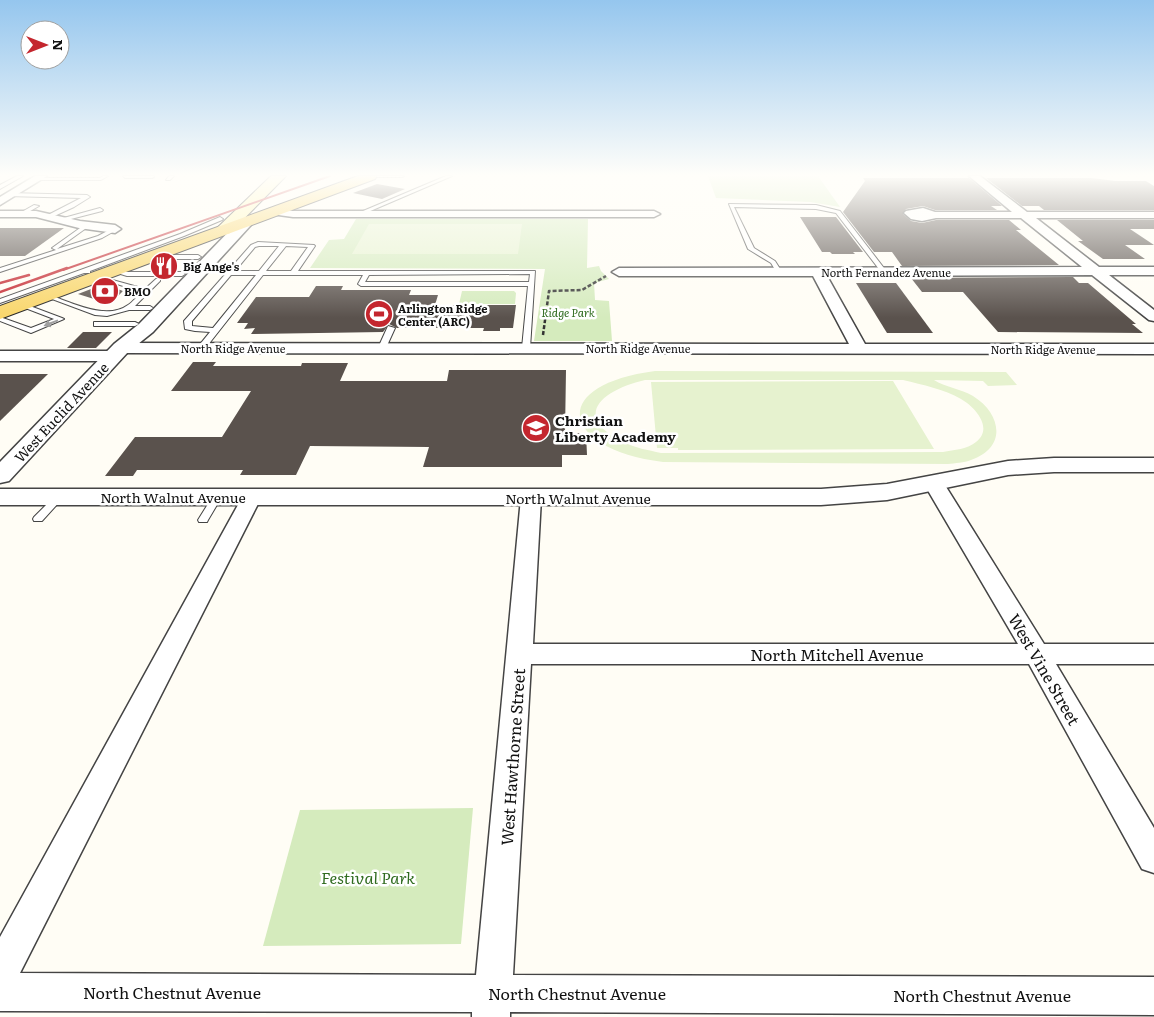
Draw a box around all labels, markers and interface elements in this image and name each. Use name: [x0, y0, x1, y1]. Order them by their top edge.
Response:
north arrow: [20, 20, 70, 70]
text: N: [49, 39, 69, 51]
restaurant icon: Big Ange's: [149, 251, 179, 281]
place label: Big Ange's: [183, 258, 240, 274]
street label: North Fernandez Avenue: [821, 264, 951, 280]
bank icon: BMO: [90, 276, 120, 306]
place label: BMO: [124, 283, 151, 299]
sports icon: Arlington Ridge Center (ARC): [364, 299, 394, 329]
place label: Arlington Ridge Center (ARC): [398, 300, 488, 329]
park label: Ridge Park: [541, 304, 595, 320]
one-way arrow: [44, 319, 59, 327]
street label: North Ridge Avenue: [181, 340, 286, 356]
street label: North Ridge Avenue: [586, 340, 691, 356]
street label: North Ridge Avenue: [991, 341, 1096, 357]
street label: West Euclid Avenue: [9, 358, 113, 466]
place label: Christian Liberty Academy: [555, 410, 676, 446]
school or university icon: Christian Liberty Academy: [521, 413, 551, 443]
street label: North Walnut Avenue: [100, 487, 246, 507]
street label: North Walnut Avenue: [505, 488, 651, 508]
street label: West Vine Street: [1003, 609, 1087, 730]
street label: North Mitchell Avenue: [750, 642, 924, 666]
street label: West Hawthorne Street: [494, 667, 530, 846]
park label: Festival Park: [321, 865, 415, 889]
street label: North Chestnut Avenue: [83, 980, 261, 1004]
street label: North Chestnut Avenue: [488, 981, 666, 1005]
street label: North Chestnut Avenue: [893, 983, 1071, 1007]

